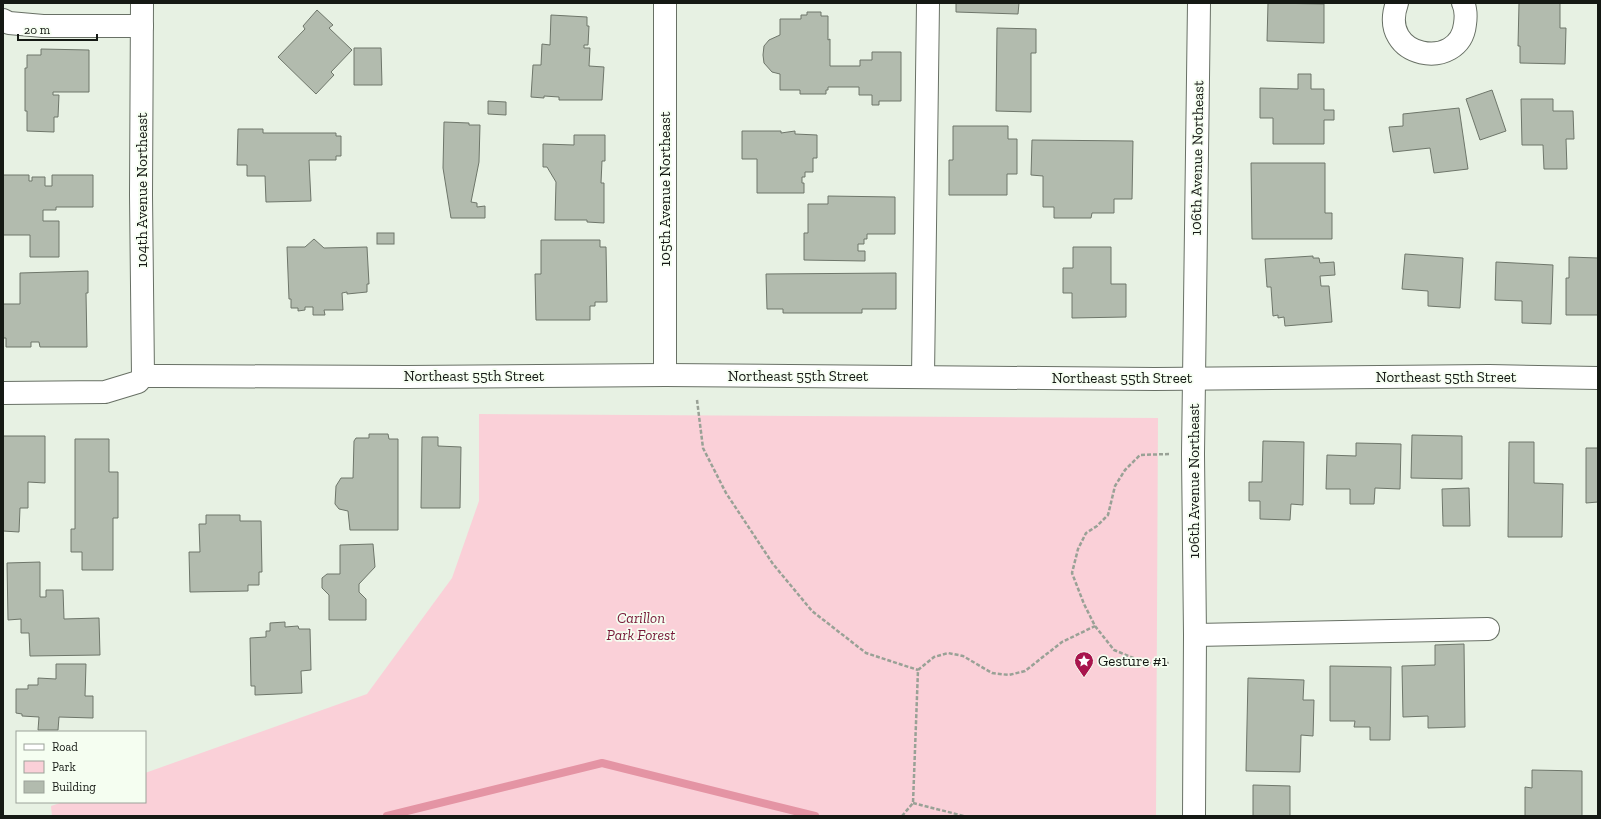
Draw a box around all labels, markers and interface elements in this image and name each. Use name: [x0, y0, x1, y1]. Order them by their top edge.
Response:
scale bar: [18, 16, 97, 42]
text: 20 m: [24, 23, 51, 37]
street label: 106th Avenue Northeast: [1187, 80, 1207, 236]
street label: 105th Avenue Northeast: [656, 111, 674, 266]
street label: 104th Avenue Northeast: [133, 112, 151, 268]
street label: Northeast 55th Street: [404, 367, 545, 385]
street label: Northeast 55th Street: [728, 367, 869, 385]
street label: Northeast 55th Street: [1376, 368, 1517, 386]
street label: Northeast 55th Street: [1052, 369, 1193, 387]
street label: 106th Avenue Northeast: [1185, 403, 1203, 559]
park label: Carillon Park Forest: [607, 609, 675, 644]
place icon: Gesture #1: [1073, 650, 1095, 678]
place label: Gesture #1: [1098, 652, 1168, 670]
legend: [16, 731, 146, 803]
text: Road: [52, 740, 78, 754]
text: Park: [52, 760, 77, 774]
text: Building: [52, 780, 96, 794]

